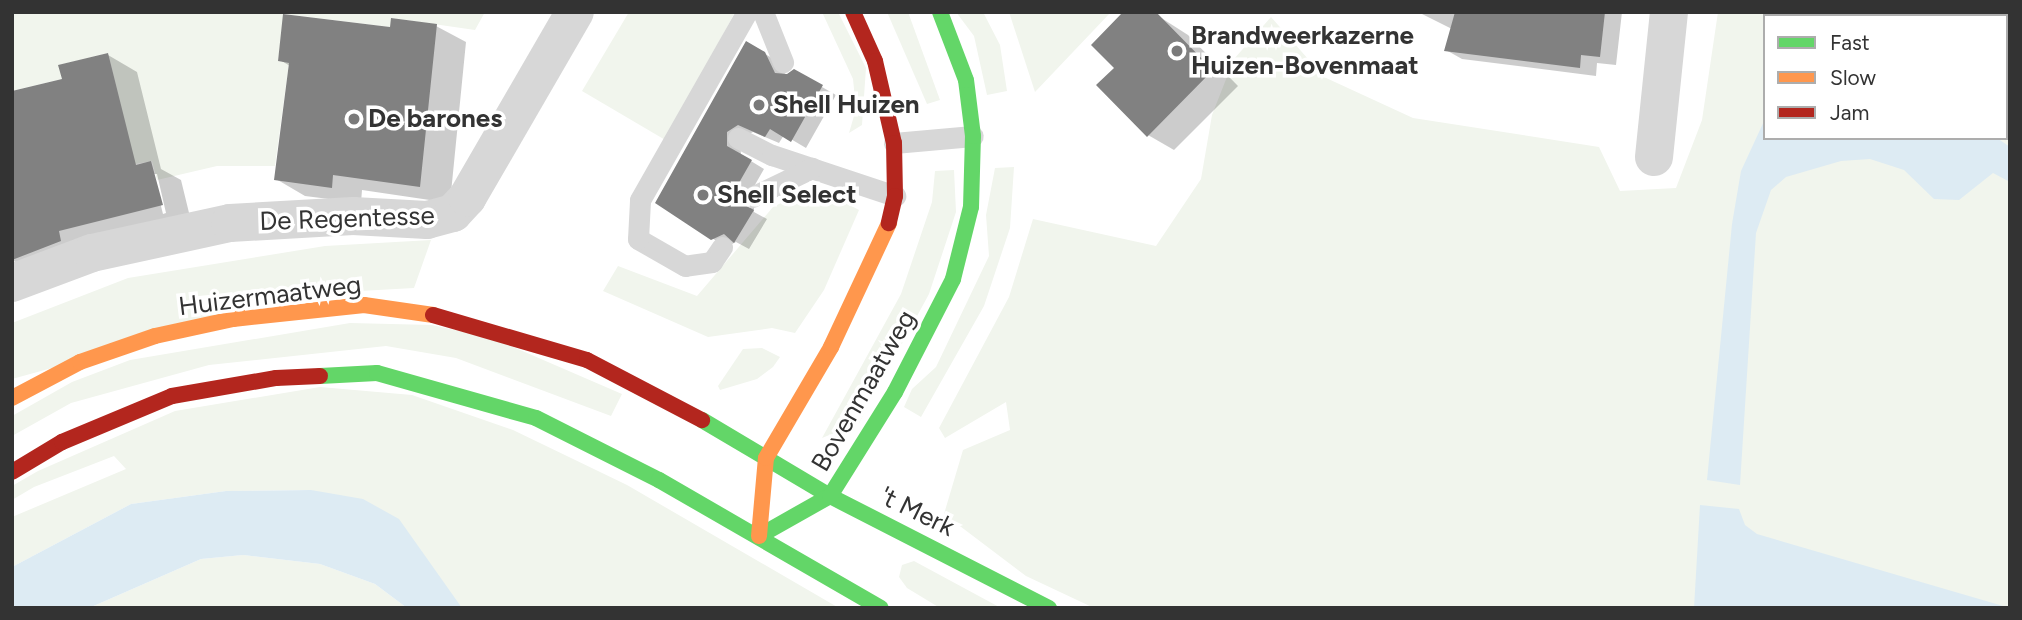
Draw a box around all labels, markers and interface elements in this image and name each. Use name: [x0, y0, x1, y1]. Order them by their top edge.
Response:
legend: [1763, 14, 2008, 140]
place label: Brandweerkazerne Huizen-Bovenmaat: [1191, 20, 1419, 82]
text: Fast: [1830, 30, 1870, 55]
marker: Brandweerkazerne Huizen-Bovenmaat: [1169, 43, 1185, 59]
text: Slow: [1830, 65, 1876, 90]
place label: Shell Huizen: [773, 89, 920, 121]
marker: Shell Huizen: [751, 97, 767, 113]
text: Jam: [1830, 100, 1869, 125]
place label: De barones: [368, 103, 502, 135]
marker: De barones: [346, 111, 362, 127]
place label: Shell Select: [717, 179, 857, 211]
marker: Shell Select: [695, 187, 711, 203]
street label: De Regentesse: [259, 200, 435, 238]
street label: Huizermaatweg: [177, 269, 363, 323]
street label: Bovenmaatweg: [805, 305, 923, 477]
street label: 't Merk: [875, 481, 959, 543]

